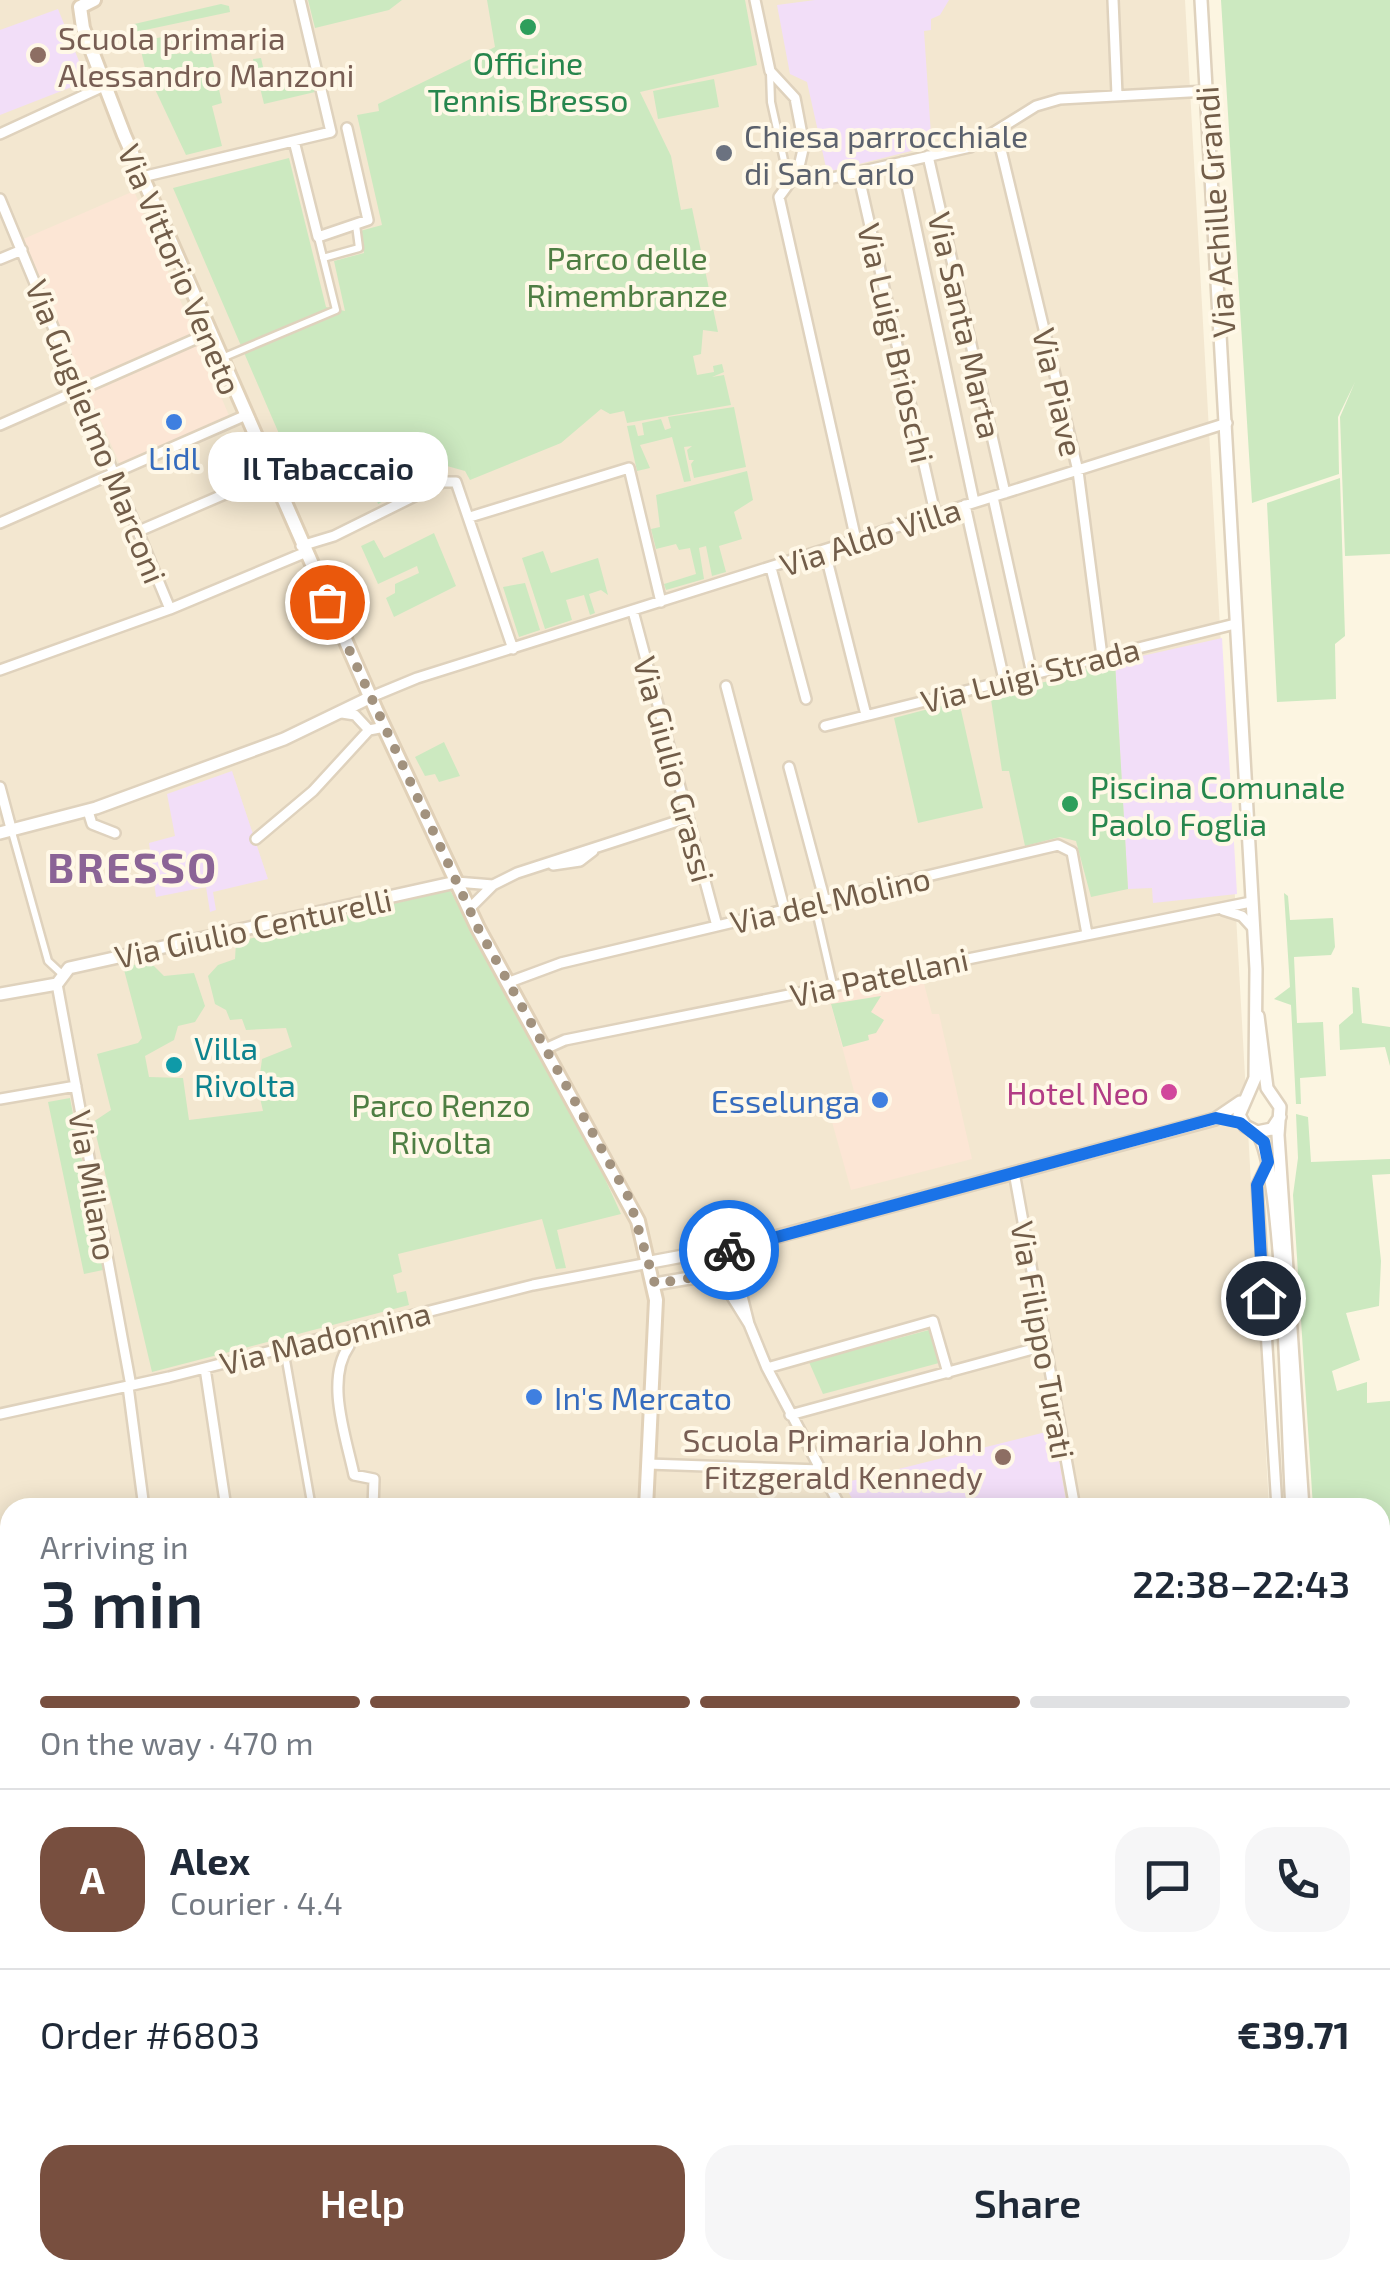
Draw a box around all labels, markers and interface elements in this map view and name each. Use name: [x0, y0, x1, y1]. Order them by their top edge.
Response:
marker: Officine Tennis Bresso: [517, 16, 539, 38]
place label: Scuola primaria Alessandro Manzoni: [58, 18, 355, 93]
place label: Officine Tennis Bresso: [428, 43, 628, 118]
marker: Scuola primaria Alessandro Manzoni: [27, 44, 49, 66]
street label: Via Achille Grandi: [1186, 85, 1242, 339]
place label: Chiesa parrocchiale di San Carlo: [744, 116, 1028, 191]
street label: Via Vittorio Veneto: [111, 138, 251, 400]
marker: Chiesa parrocchiale di San Carlo: [713, 142, 735, 164]
street label: Via Santa Marta: [921, 208, 1011, 442]
street label: Via Luigi Brioschi: [851, 219, 943, 467]
park label: Parco delle Rimembranze: [526, 238, 728, 313]
street label: Via Guglielmo Marconi: [19, 274, 175, 588]
street label: Via Piave: [1026, 324, 1092, 460]
marker: Lidl: [163, 411, 185, 433]
callout: Il Tabaccaio: [207, 432, 447, 502]
place label: Lidl: [148, 438, 201, 476]
text: Il Tabaccaio: [242, 448, 414, 486]
street label: Via Aldo Villa: [775, 489, 965, 583]
pin: [285, 560, 370, 645]
icon: bag: [300, 575, 355, 630]
street label: Via Luigi Strada: [917, 628, 1143, 720]
street label: Via Giulio Grassi: [627, 652, 723, 886]
place label: Piscina Comunale Paolo Foglia: [1090, 767, 1346, 842]
marker: Piscina Comunale Paolo Foglia: [1059, 793, 1081, 815]
district label: BRESSO: [47, 841, 219, 891]
street label: Via del Molino: [726, 858, 934, 940]
street label: Via Giulio Centurelli: [111, 879, 395, 975]
street label: Via Patellani: [787, 939, 971, 1013]
place label: Villa Rivolta: [194, 1028, 296, 1103]
marker: Villa Rivolta: [163, 1054, 185, 1076]
place label: Hotel Neo: [1006, 1073, 1149, 1111]
place label: Esselunga: [711, 1081, 860, 1119]
marker: Hotel Neo: [1158, 1081, 1180, 1103]
park label: Parco Renzo Rivolta: [351, 1085, 531, 1160]
marker: Esselunga: [869, 1089, 891, 1111]
street label: Via Milano: [62, 1107, 126, 1263]
courier: [679, 1200, 779, 1300]
street label: Via Filippo Turati: [1004, 1218, 1084, 1462]
icon: bike: [702, 1223, 757, 1278]
pin: [1221, 1256, 1306, 1341]
icon: home: [1236, 1271, 1291, 1326]
street label: Via Madonnina: [216, 1292, 434, 1382]
place label: In's Mercato: [554, 1378, 732, 1416]
marker: In's Mercato: [523, 1386, 545, 1408]
place label: Scuola Primaria John Fitzgerald Kennedy: [682, 1420, 983, 1495]
marker: Scuola Primaria John Fitzgerald Kennedy: [992, 1446, 1014, 1468]
text: Arriving in: [40, 1527, 189, 1565]
text: 22:38–22:43: [1132, 1560, 1350, 1606]
text: 3 min: [40, 1563, 204, 1641]
text: On the way · 470 m: [40, 1723, 313, 1761]
button: chat: [1115, 1827, 1220, 1932]
button: phone: [1245, 1827, 1350, 1932]
text: Alex: [170, 1837, 250, 1883]
text: A: [80, 1856, 105, 1902]
text: Courier · 4.4: [170, 1883, 343, 1921]
text: Order #6803: [40, 2011, 260, 2057]
text: €39.71: [1237, 2011, 1350, 2057]
button: Help: [40, 2145, 685, 2260]
button: Share: [705, 2145, 1350, 2260]

